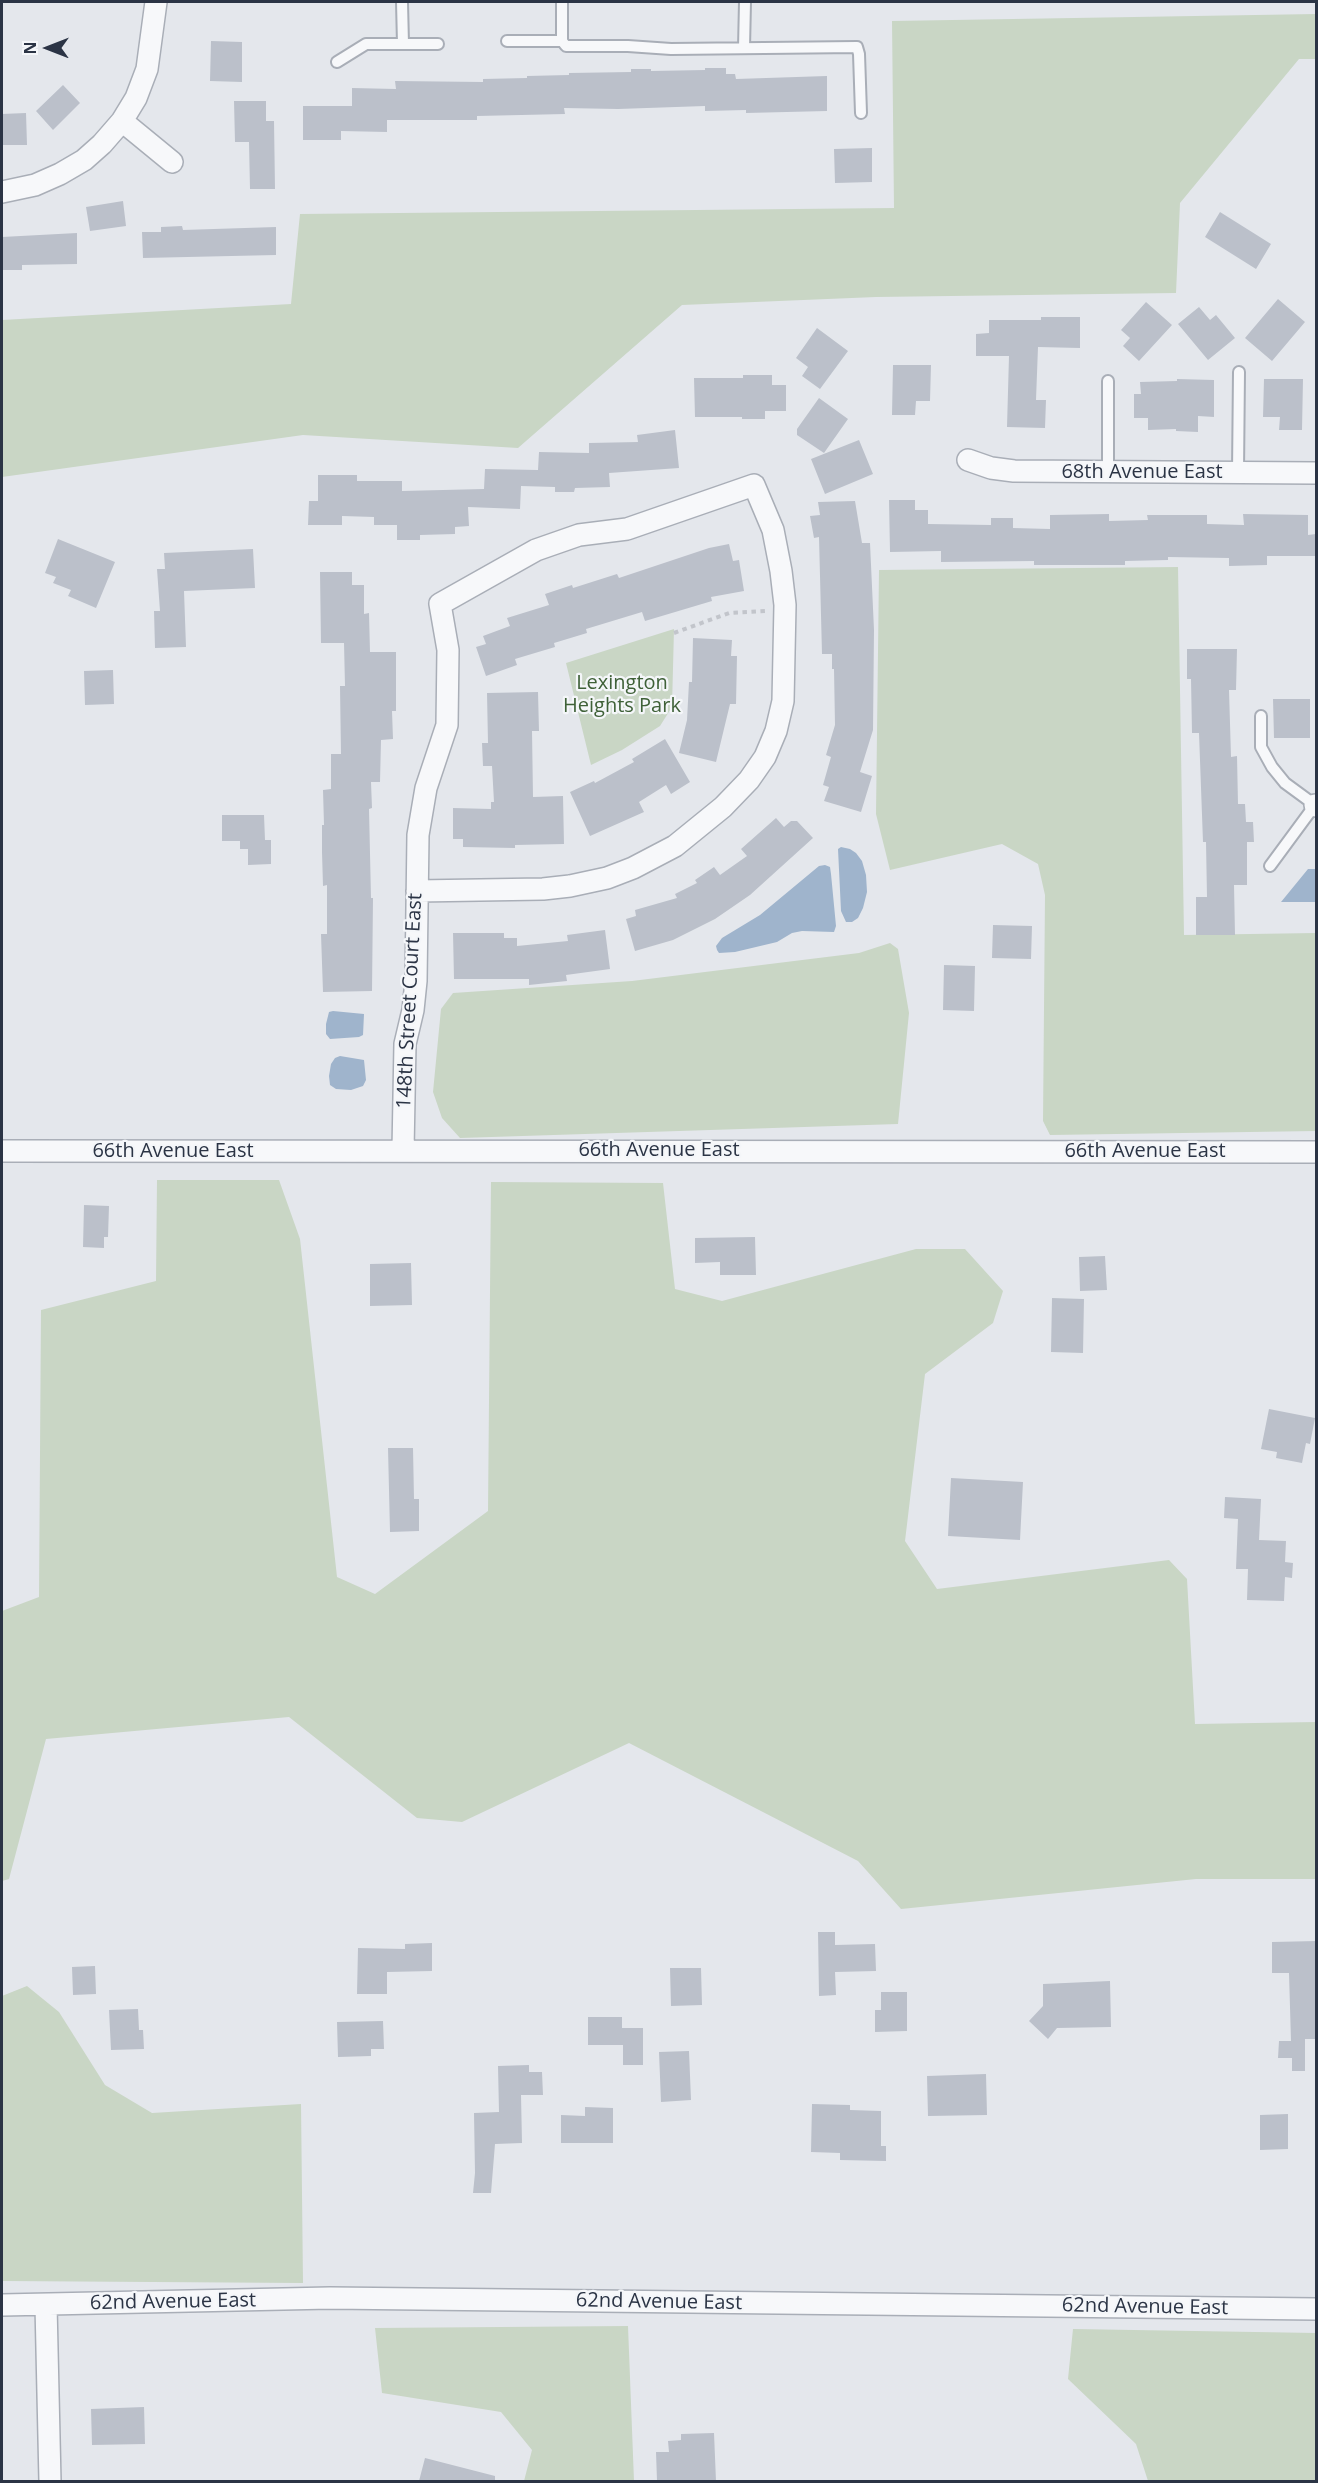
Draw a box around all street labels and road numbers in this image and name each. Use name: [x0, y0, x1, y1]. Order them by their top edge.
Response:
street label: 68th Avenue East: [1061, 460, 1223, 484]
street label: 148th Street Court East: [392, 892, 428, 1110]
street label: 66th Avenue East: [578, 1138, 740, 1162]
street label: 66th Avenue East: [92, 1139, 254, 1163]
street label: 66th Avenue East: [1064, 1139, 1226, 1163]
street label: 62nd Avenue East: [90, 2289, 256, 2315]
street label: 62nd Avenue East: [576, 2289, 742, 2315]
street label: 62nd Avenue East: [1062, 2294, 1228, 2320]

